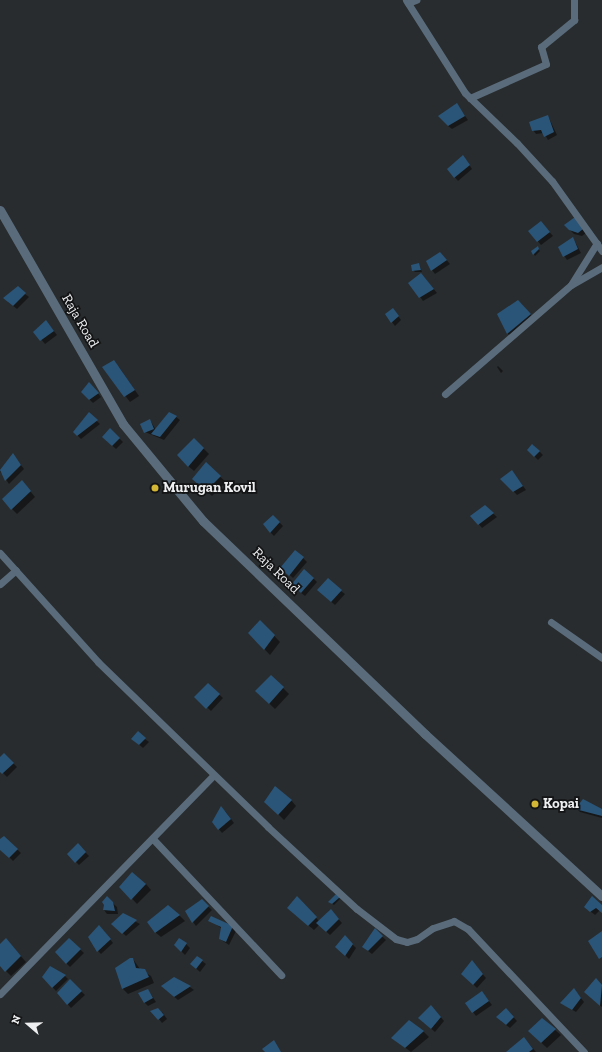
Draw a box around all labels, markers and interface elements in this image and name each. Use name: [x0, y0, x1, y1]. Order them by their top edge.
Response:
street label: Raja Road: [58, 291, 102, 351]
place label: Murugan Kovil: [163, 480, 256, 496]
marker: Murugan Kovil: [150, 483, 160, 493]
street label: Raja Road: [249, 544, 303, 598]
place label: Kopai: [543, 796, 579, 812]
marker: Kopai: [530, 799, 540, 809]
north arrow: [8, 1004, 48, 1044]
text: N: [9, 1014, 24, 1026]

